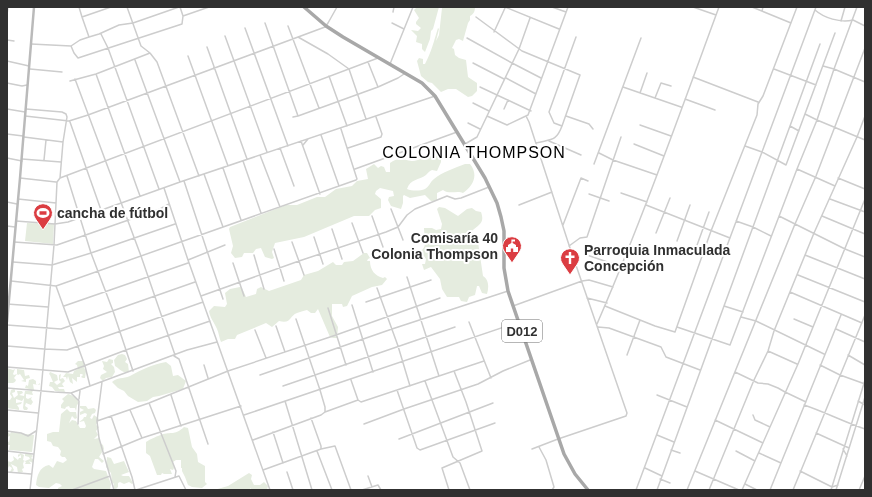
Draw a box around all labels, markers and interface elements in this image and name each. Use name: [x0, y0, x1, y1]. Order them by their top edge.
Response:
district label: COLONIA THOMPSON: [382, 144, 566, 161]
sports icon: cancha de fútbol: [32, 202, 54, 230]
place label: cancha de fútbol: [57, 205, 168, 221]
place label: Comisaría 40 Colonia Thompson: [371, 230, 498, 262]
public building icon: Comisaría 40 Colonia Thompson: [501, 235, 523, 263]
place label: Parroquia Inmaculada Concepción: [584, 242, 730, 274]
church icon: Parroquia Inmaculada Concepción: [559, 247, 581, 275]
road number: D012: [502, 320, 542, 342]

